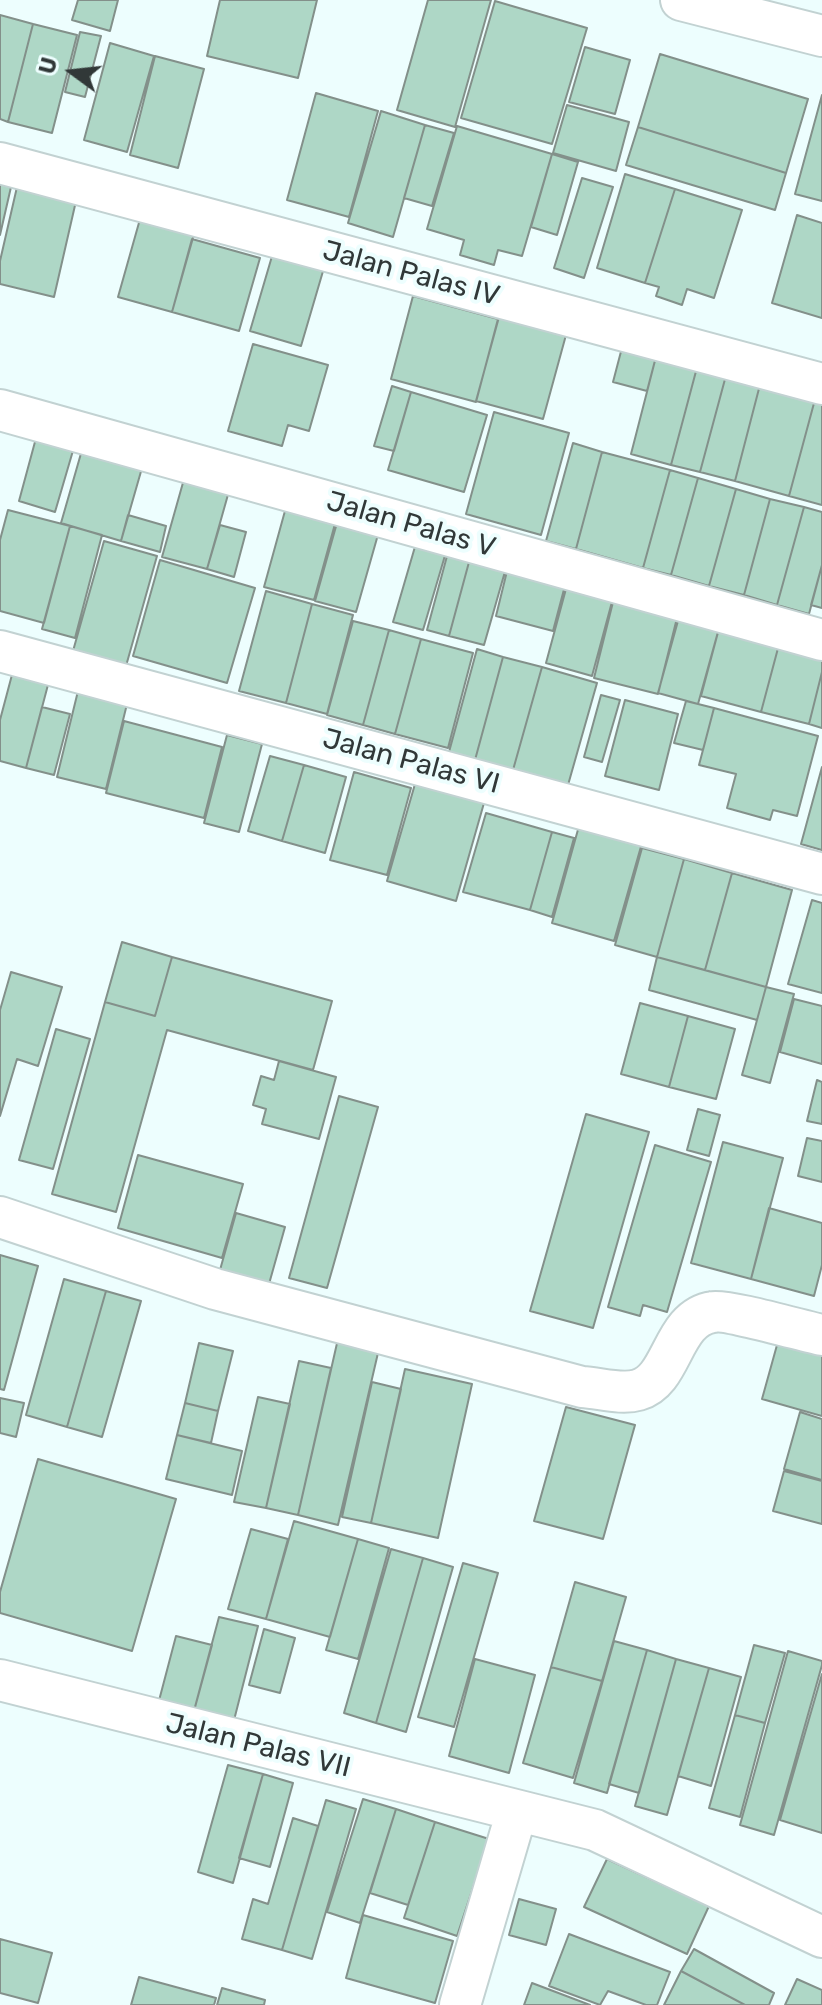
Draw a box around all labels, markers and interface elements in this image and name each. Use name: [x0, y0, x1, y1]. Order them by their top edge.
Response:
north arrow: [32, 32, 112, 112]
text: U: [33, 54, 63, 77]
street label: Jalan Palas IV: [319, 234, 503, 314]
street label: Jalan Palas V: [323, 485, 499, 565]
street label: Jalan Palas VI: [319, 722, 503, 802]
street label: Jalan Palas VII: [162, 1707, 354, 1785]

